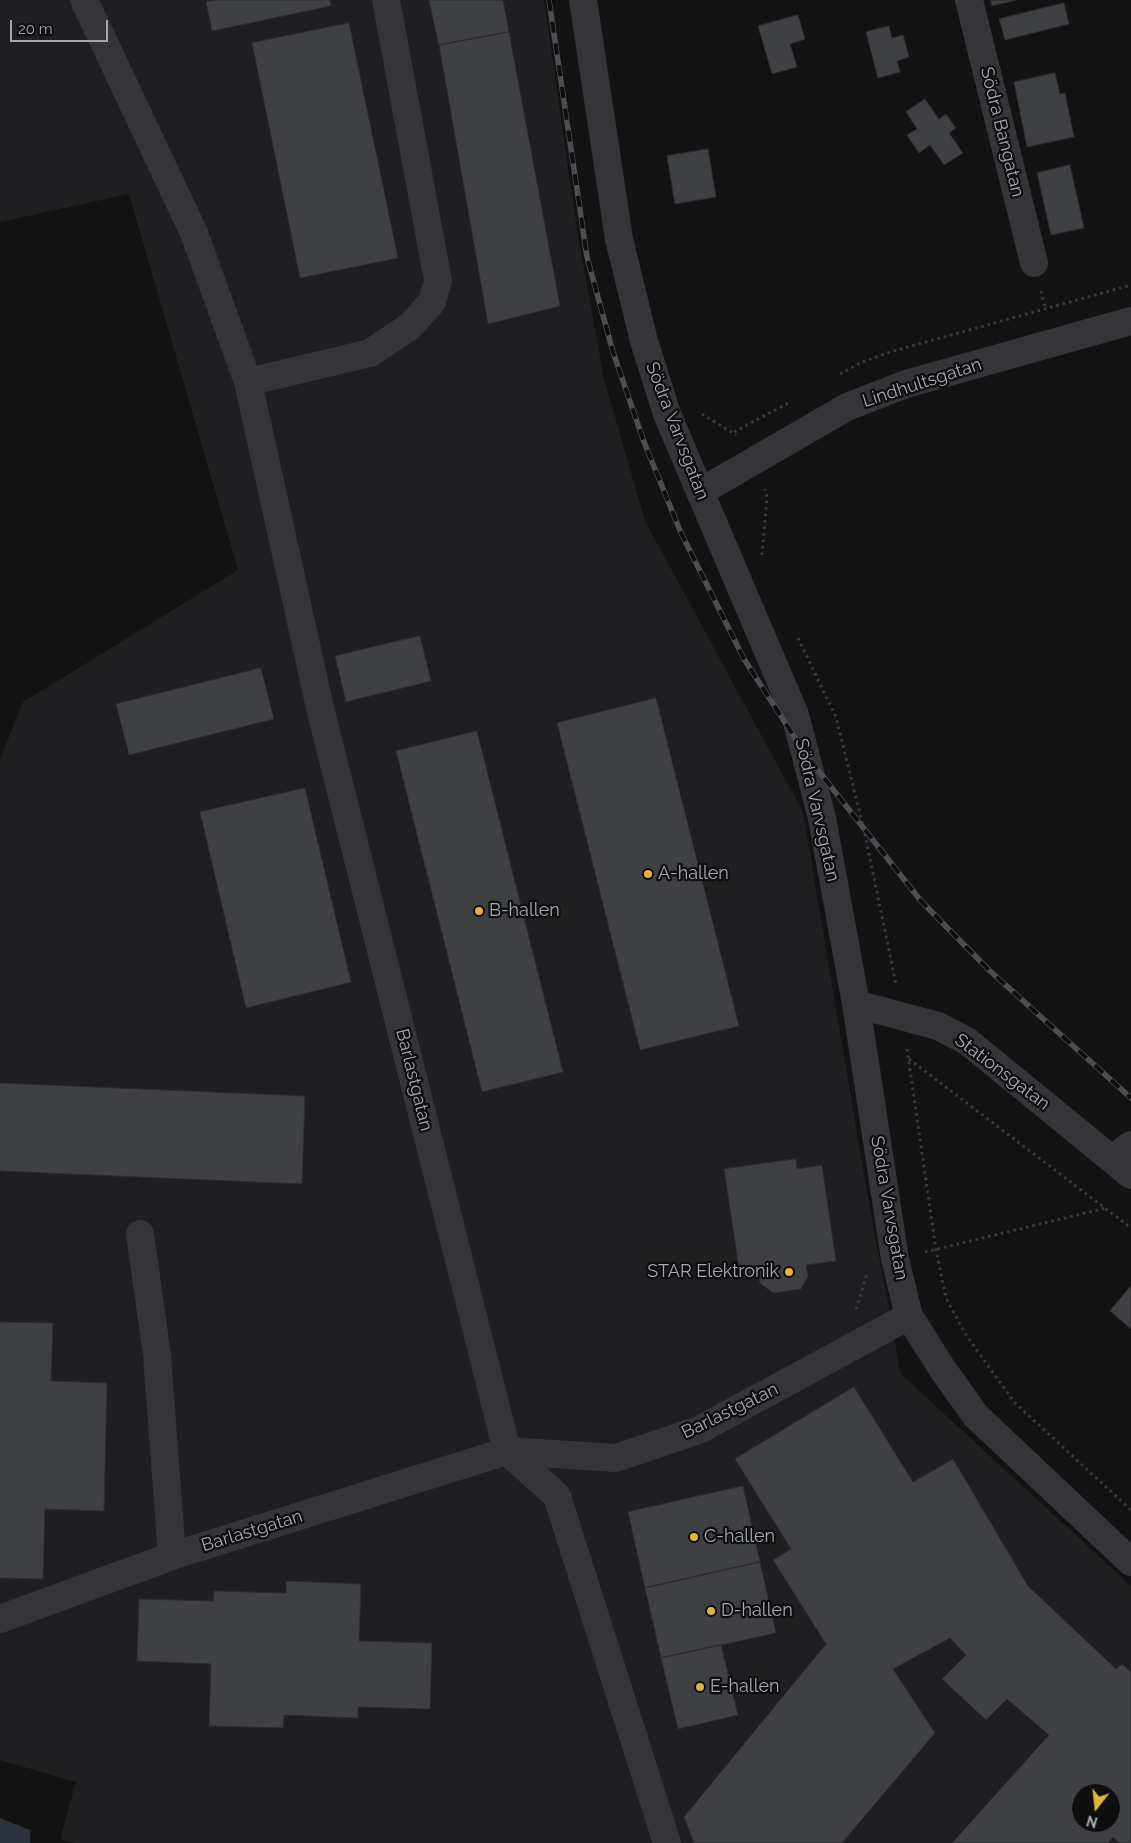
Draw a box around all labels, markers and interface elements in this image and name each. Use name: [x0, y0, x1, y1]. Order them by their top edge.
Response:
scale bar: [12, 10, 110, 42]
text: 20 m: [18, 20, 53, 38]
street label: Södra Bangatan: [975, 65, 1029, 199]
street label: Lindhultsgatan: [860, 354, 984, 412]
street label: Södra Varvsgatan: [641, 359, 713, 503]
street label: Södra Varvsgatan: [790, 736, 844, 884]
place label: A-hallen: [658, 863, 729, 885]
marker: A-hallen: [642, 868, 654, 880]
place label: B-hallen: [489, 900, 560, 922]
marker: B-hallen: [473, 905, 485, 917]
street label: Barlastgatan: [391, 1027, 437, 1133]
street label: Stationsgatan: [950, 1029, 1054, 1115]
street label: Södra Varvsgatan: [866, 1134, 912, 1282]
place label: STAR Elektronik: [647, 1261, 779, 1283]
marker: STAR Elektronik: [783, 1266, 795, 1278]
street label: Barlastgatan: [678, 1378, 782, 1444]
street label: Barlastgatan: [199, 1505, 305, 1557]
place label: C-hallen: [704, 1526, 775, 1548]
marker: C-hallen: [688, 1531, 700, 1543]
place label: D-hallen: [721, 1600, 793, 1622]
marker: D-hallen: [705, 1605, 717, 1617]
place label: E-hallen: [710, 1676, 780, 1698]
marker: E-hallen: [694, 1681, 706, 1693]
north arrow: [1071, 1783, 1121, 1833]
text: N: [1085, 1812, 1099, 1831]

